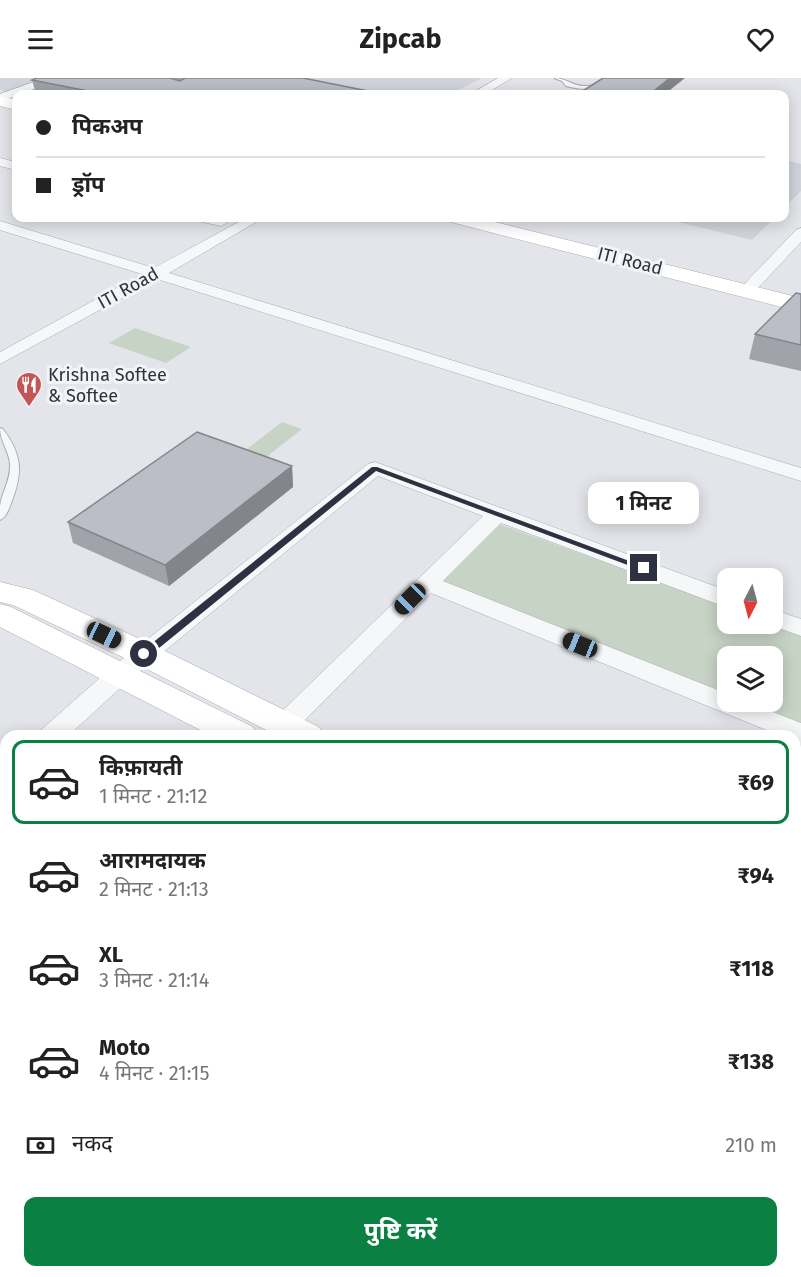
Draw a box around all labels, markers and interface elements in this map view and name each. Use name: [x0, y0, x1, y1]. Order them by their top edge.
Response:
icon: menu: [24, 23, 57, 56]
text: Zipcab: [360, 23, 442, 55]
icon: heart: [744, 23, 777, 56]
text: पिकअप: [72, 113, 143, 140]
text: ड्रॉप: [72, 171, 105, 198]
street label: ITI Road: [595, 242, 665, 280]
street label: ITI Road: [94, 262, 162, 314]
place label: Krishna Softee & Softee: [48, 364, 167, 407]
restaurant icon: Krishna Softee & Softee: [14, 370, 44, 408]
callout: 1 मिनट: [588, 481, 700, 523]
text: 1 मिनट: [616, 491, 672, 515]
route end: [630, 554, 657, 581]
north arrow: [717, 568, 783, 634]
map controls: [717, 568, 783, 712]
car: [391, 580, 429, 618]
car: [84, 619, 124, 651]
car: [560, 630, 600, 660]
route start: [130, 640, 157, 667]
button: layers: [717, 646, 783, 712]
text: किफ़ायती: [99, 754, 183, 781]
icon: car: [27, 755, 81, 809]
text: ₹69: [738, 769, 774, 796]
text: 1 मिनट · 21:12: [99, 784, 207, 808]
text: आरामदायक: [99, 847, 206, 874]
icon: car: [27, 848, 81, 902]
text: ₹94: [738, 862, 774, 889]
text: 2 मिनट · 21:13: [99, 877, 209, 901]
icon: car: [27, 941, 81, 995]
text: XL: [99, 941, 123, 968]
text: ₹118: [729, 955, 774, 982]
text: 3 मिनट · 21:14: [99, 968, 209, 992]
icon: car: [27, 1034, 81, 1088]
text: Moto: [99, 1034, 150, 1061]
text: ₹138: [728, 1048, 774, 1075]
text: 4 मिनट · 21:15: [99, 1061, 209, 1085]
icon: cash: [24, 1129, 57, 1162]
text: नकद: [72, 1130, 113, 1157]
text: 210 m: [725, 1133, 777, 1157]
button: पुष्टि करें: [24, 1197, 777, 1266]

